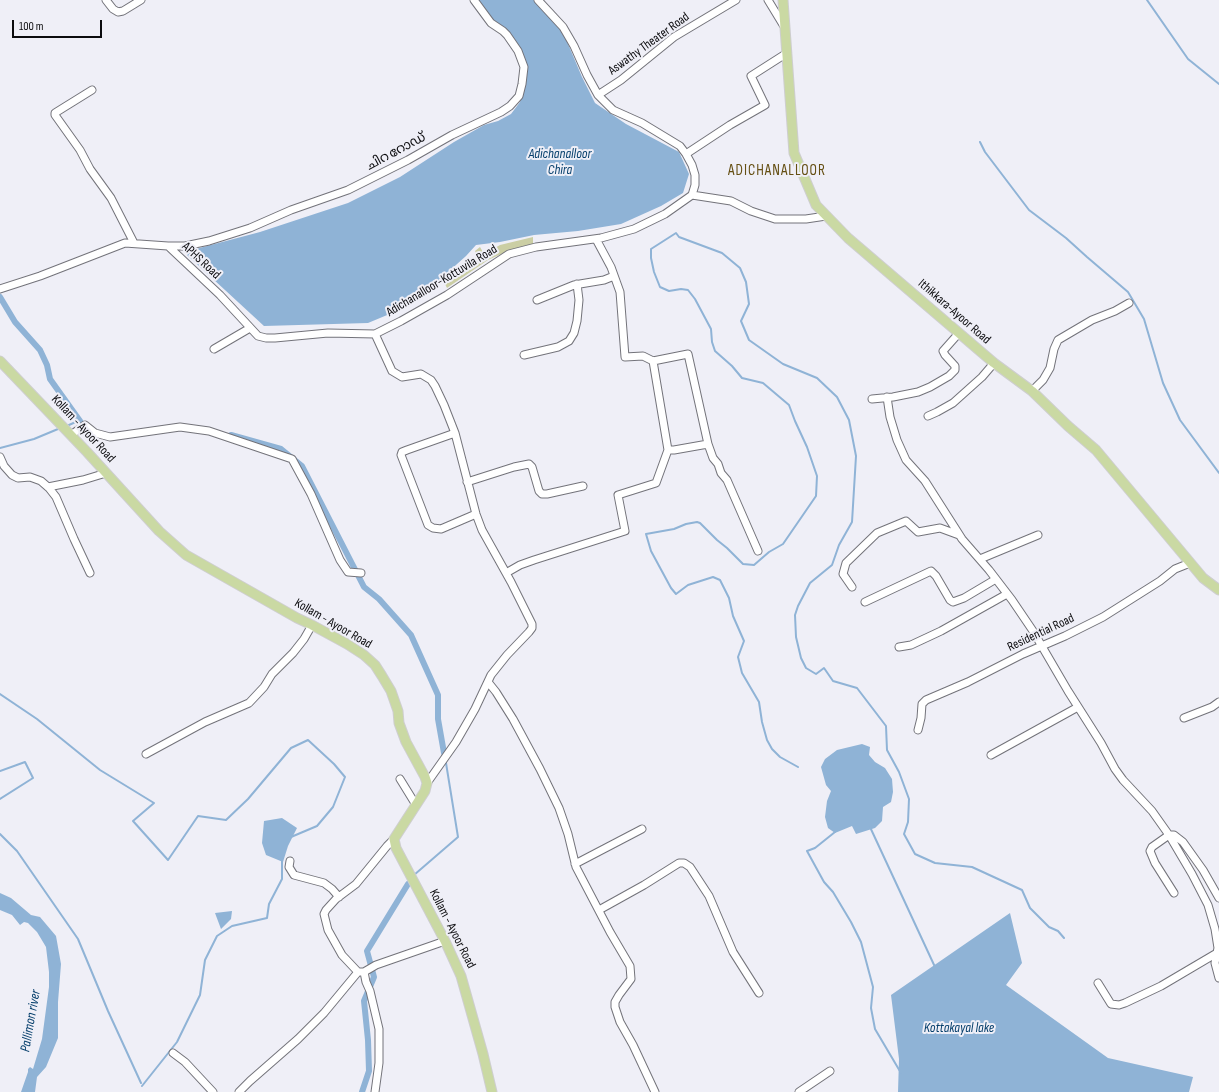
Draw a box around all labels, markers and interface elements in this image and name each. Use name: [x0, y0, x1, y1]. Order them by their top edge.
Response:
street label: Aswathy Theater Road: [605, 9, 693, 79]
scale bar: [14, 12, 104, 38]
text: 100 m: [19, 19, 44, 34]
street label: ചിറ റോഡ്: [364, 130, 428, 174]
water label: Adichanalloor Chira: [529, 146, 591, 178]
district label: ADICHANALLOOR: [728, 162, 826, 180]
street label: APHS Road: [179, 239, 223, 283]
street label: Adichanalloor-Kottuvila Road: [384, 242, 500, 320]
street label: Ithikkara-Ayoor Road: [914, 276, 994, 348]
street label: Kollam - Ayoor Road: [48, 392, 118, 466]
street label: Kollam - Ayoor Road: [292, 596, 374, 652]
street label: Residential Road: [1005, 611, 1077, 655]
street label: Kollam - Ayoor Road: [425, 887, 479, 971]
water label: Pallimon river: [17, 989, 45, 1053]
water label: Kottakayal lake: [924, 1020, 994, 1036]

